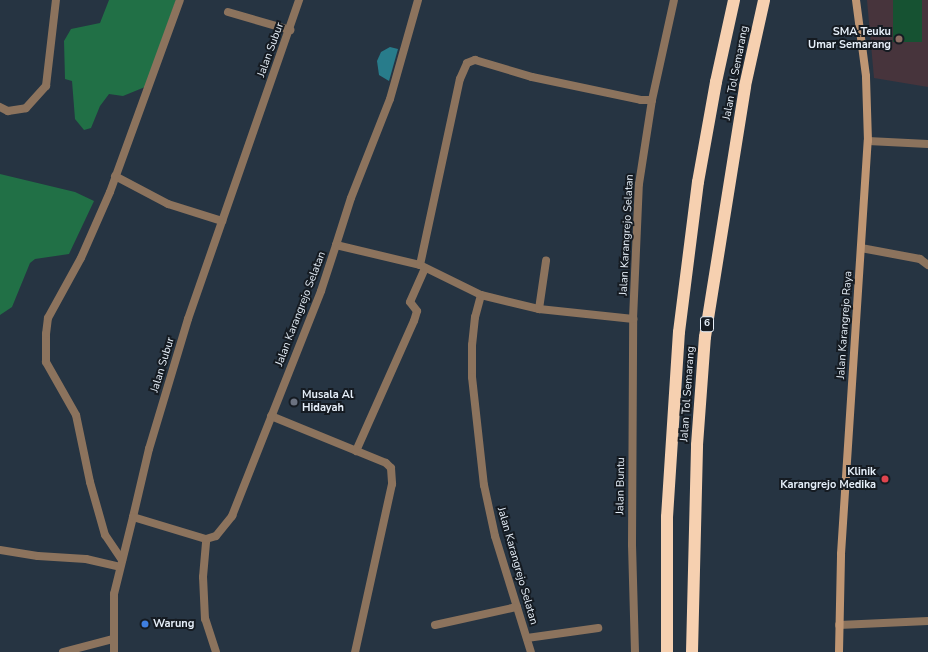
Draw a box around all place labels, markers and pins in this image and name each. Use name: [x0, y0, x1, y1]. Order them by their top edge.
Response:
place label: SMA Teuku Umar Semarang: [808, 26, 891, 52]
marker: SMA Teuku Umar Semarang: [894, 34, 904, 44]
place label: Musala Al Hidayah: [302, 389, 353, 415]
marker: Musala Al Hidayah: [289, 397, 299, 407]
place label: Klinik Karangrejo Medika: [780, 466, 876, 492]
marker: Klinik Karangrejo Medika: [879, 473, 891, 485]
place label: Warung: [153, 617, 194, 631]
marker: Warung: [140, 619, 150, 629]

